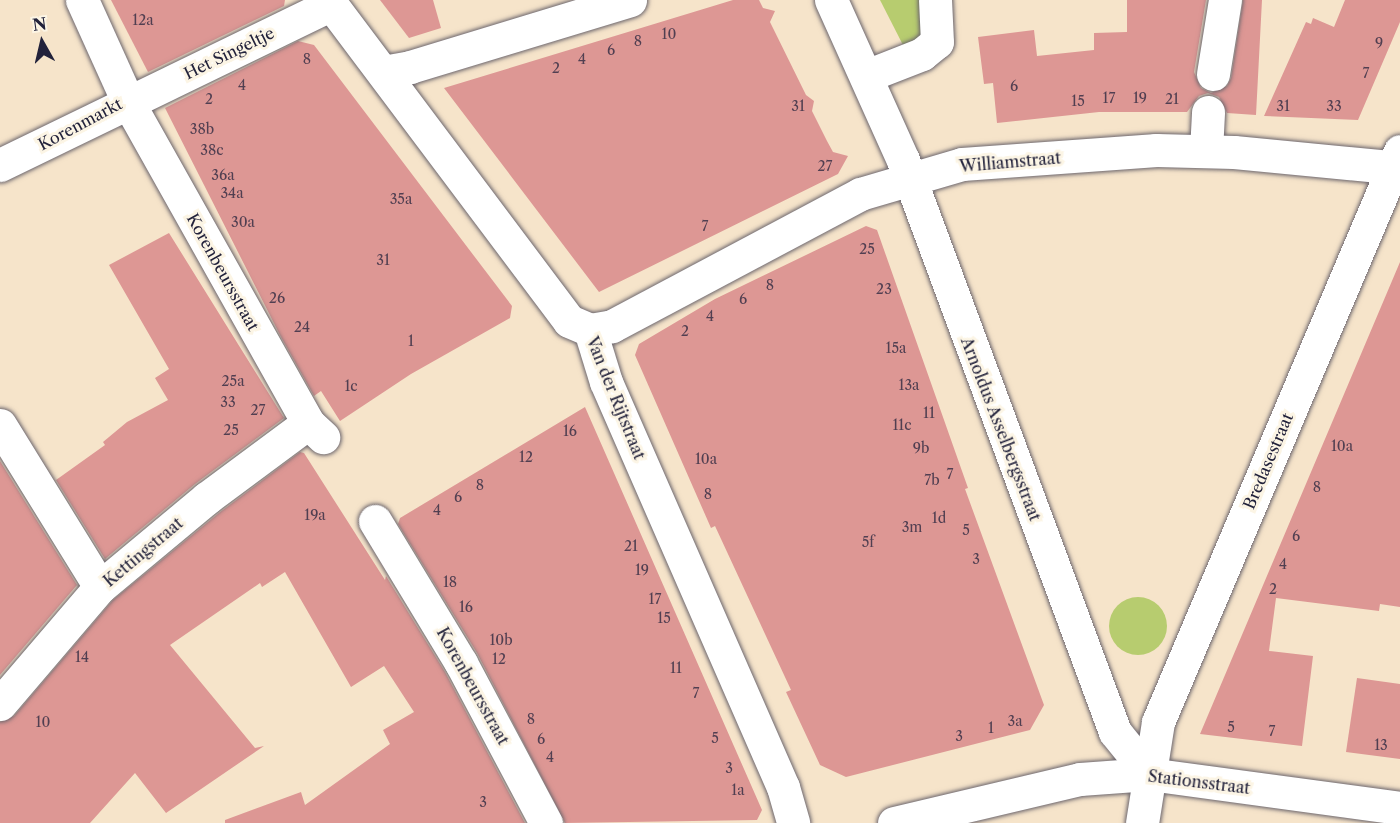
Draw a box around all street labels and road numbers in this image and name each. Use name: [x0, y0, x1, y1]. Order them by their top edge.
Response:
street label: Het Singeltje: [181, 23, 277, 83]
street label: Korenmarkt: [35, 94, 125, 154]
street label: Williamstraat: [958, 148, 1062, 176]
street label: Korenbeursstraat: [183, 210, 263, 334]
street label: Van der Rijtstraat: [583, 334, 649, 462]
street label: Arnoldus Asselbergsstraat: [957, 334, 1045, 524]
street label: Bredasestraat: [1239, 410, 1297, 512]
street label: Kettingstraat: [100, 513, 186, 591]
street label: Korenbeursstraat: [433, 624, 513, 748]
street label: Stationsstraat: [1147, 766, 1251, 798]

